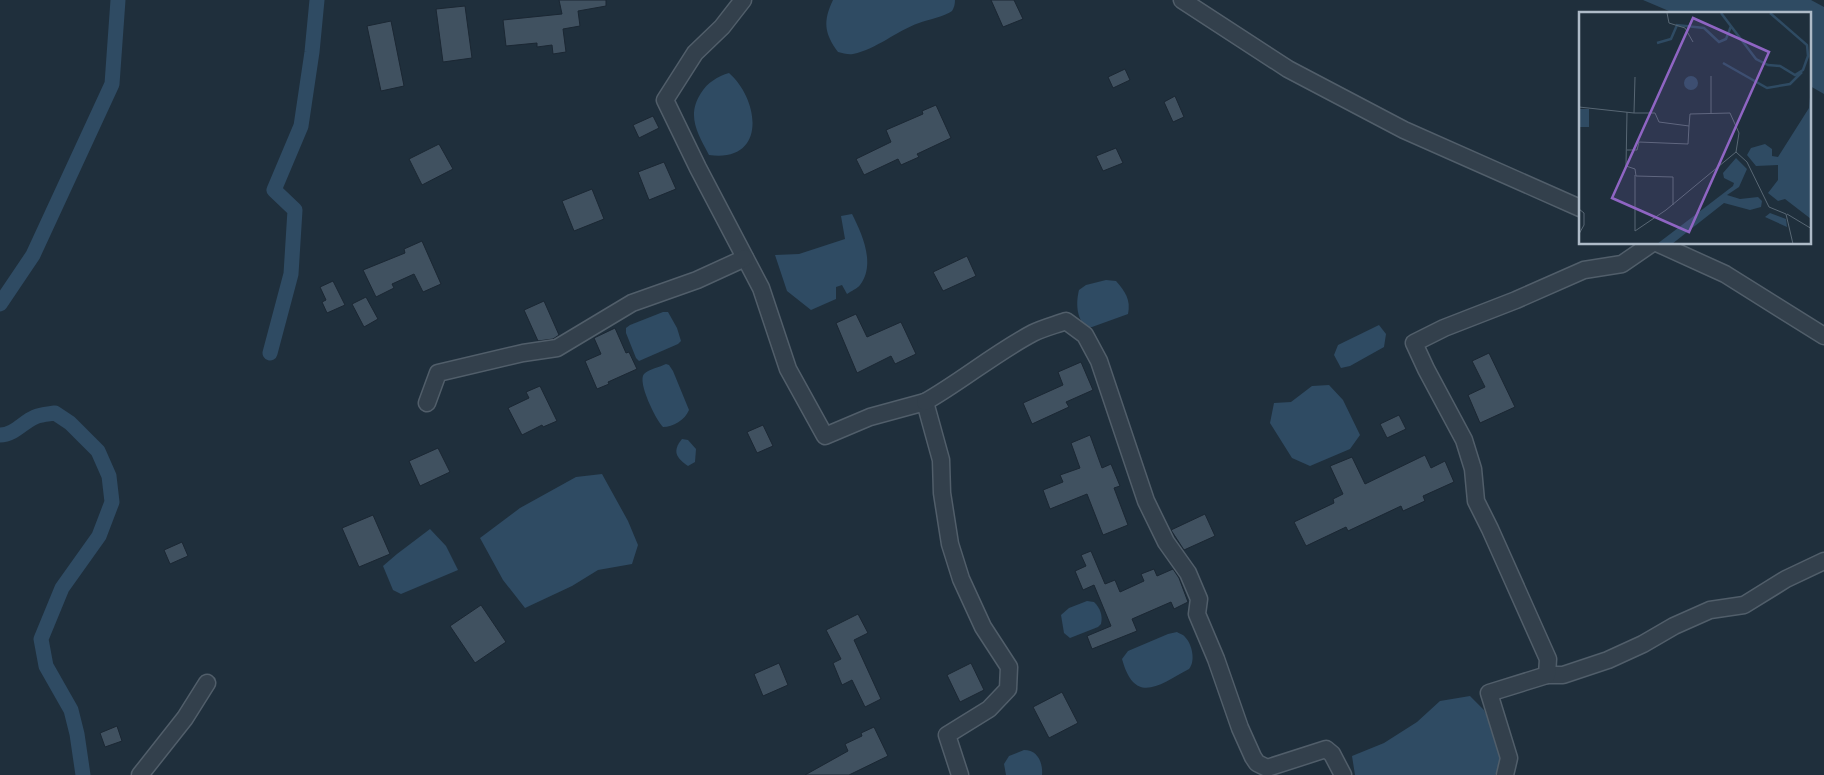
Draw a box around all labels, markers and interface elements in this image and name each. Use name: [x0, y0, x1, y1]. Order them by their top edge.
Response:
inset map: [1579, 12, 1812, 245]

